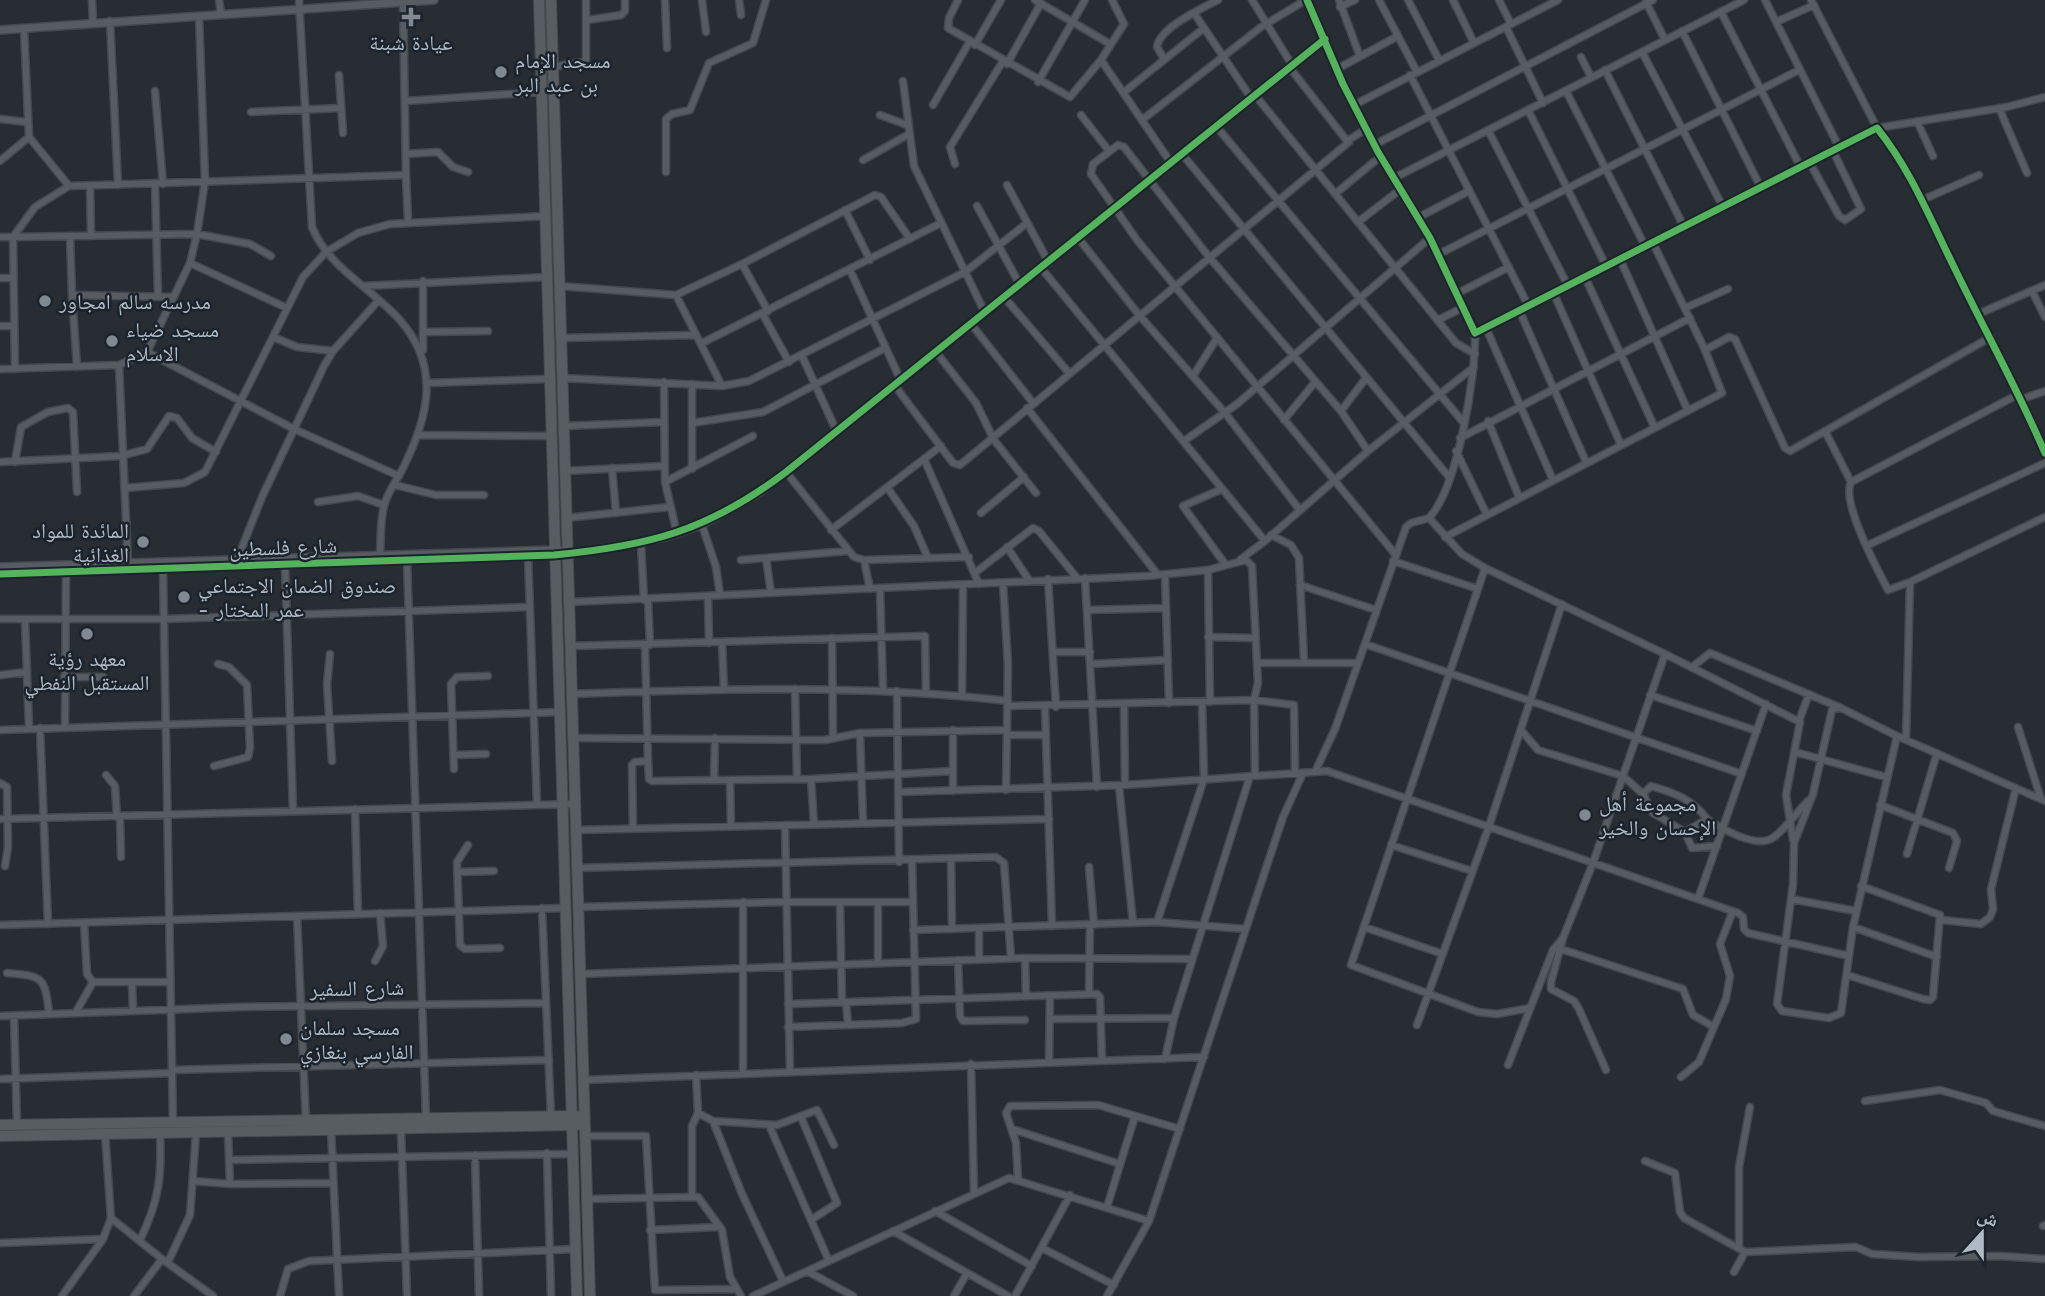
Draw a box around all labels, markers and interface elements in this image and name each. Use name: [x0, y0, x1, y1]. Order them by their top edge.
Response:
marker: عيادة شبنة: [401, 7, 421, 27]
place label: عيادة شبنة: [369, 30, 453, 55]
place label: مسجد الإمام بن عبد البر: [514, 48, 611, 98]
marker: مسجد الإمام بن عبد البر: [493, 64, 509, 80]
place label: مدرسه سالم امجاور: [58, 289, 211, 316]
marker: مدرسه سالم امجاور: [37, 293, 53, 309]
place label: مسجد ضياء الاسلام: [126, 317, 219, 368]
marker: مسجد ضياء الاسلام: [104, 333, 120, 349]
place label: المائدة للمواد الغذائية: [32, 518, 129, 567]
street label: شارع فلسطين: [229, 533, 337, 562]
marker: المائدة للمواد الغذائية: [135, 534, 151, 550]
place label: صندوق الضمان الاجتماعي - عمر المختار: [198, 573, 396, 622]
marker: صندوق الضمان الاجتماعي - عمر المختار: [176, 589, 192, 605]
marker: معهد رؤية المستقبل النفطي: [79, 626, 95, 642]
place label: معهد رؤية المستقبل النفطي: [25, 646, 149, 699]
place label: مجموعة أهل الإحسان والخير: [1598, 791, 1716, 841]
marker: مجموعة أهل الإحسان والخير: [1577, 807, 1593, 823]
street label: شارع السفير: [308, 975, 405, 1002]
place label: مسجد سلمان الفارسي بنغازي: [300, 1015, 413, 1068]
marker: مسجد سلمان الفارسي بنغازي: [278, 1031, 294, 1047]
north arrow: [1947, 1198, 2017, 1268]
text: ش: [1974, 1203, 2001, 1232]

